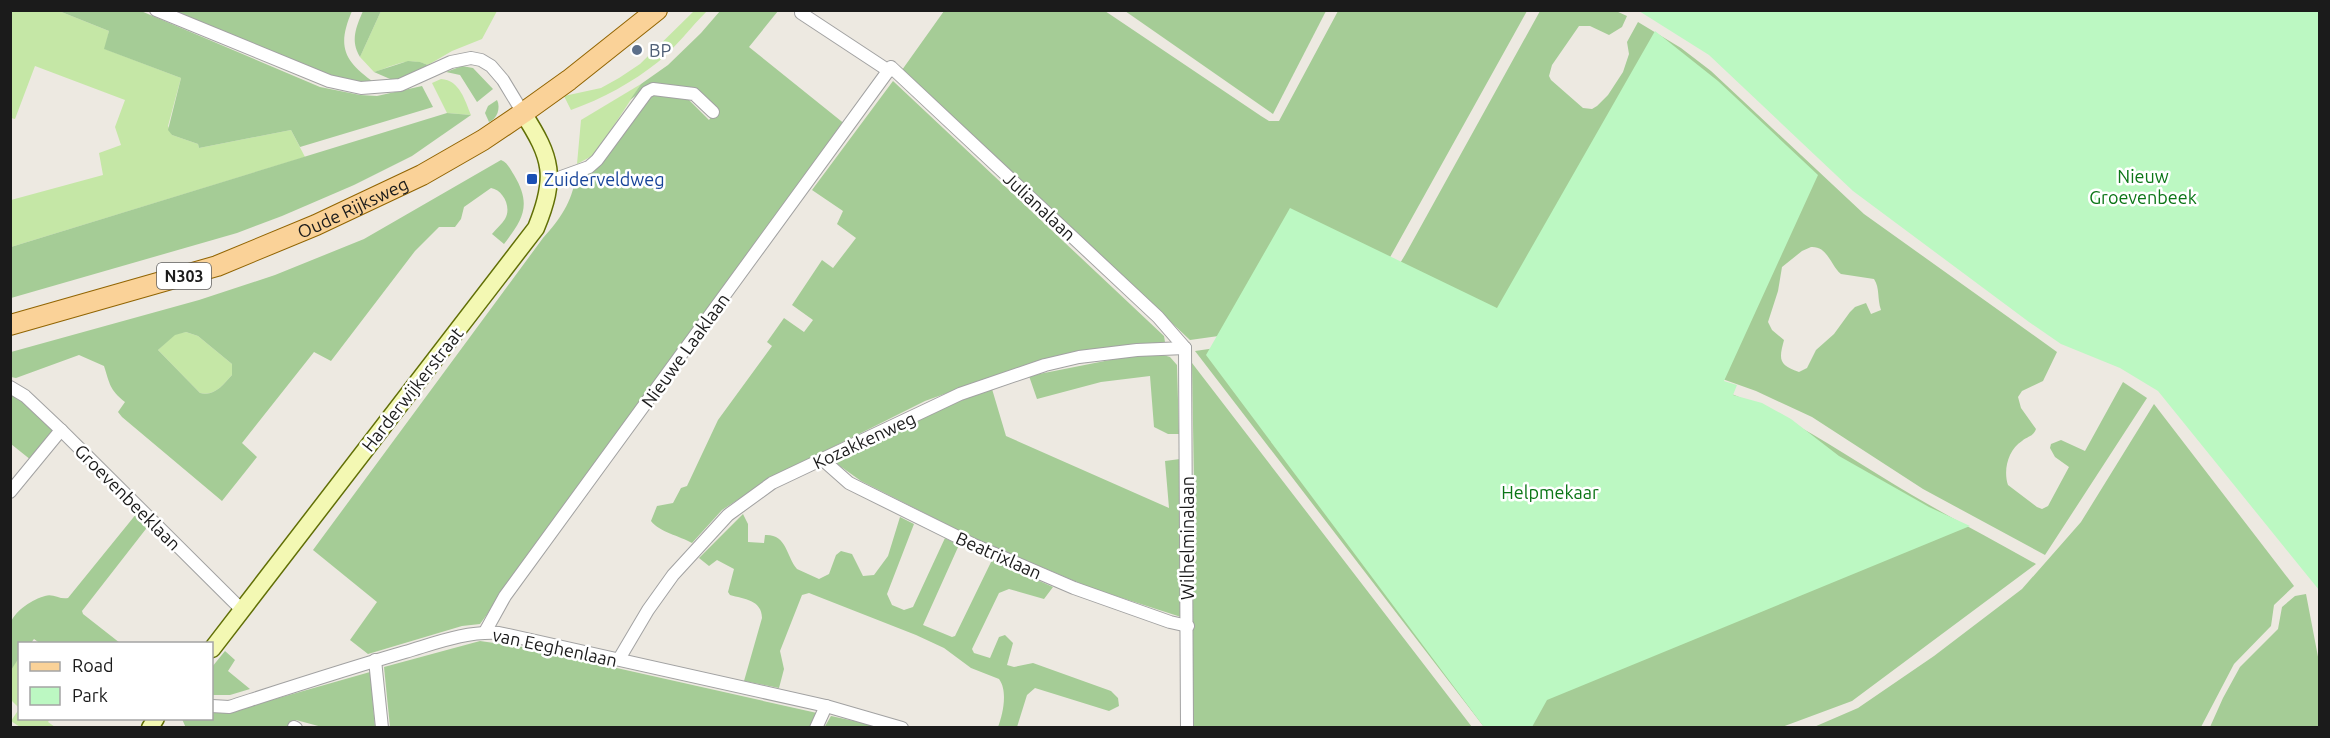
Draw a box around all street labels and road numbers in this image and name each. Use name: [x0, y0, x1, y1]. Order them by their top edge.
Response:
street label: Julianalaan: [1000, 168, 1080, 244]
street label: Oude Rijksweg: [294, 173, 411, 242]
road number: N303: [157, 263, 211, 289]
street label: Nieuwe Laaklaan: [637, 289, 733, 411]
street label: Harderwijkerstraat: [357, 323, 467, 455]
street label: Kozakkenweg: [810, 408, 918, 472]
street label: Groevenbeeklaan: [71, 440, 185, 554]
street label: Wilhelminalaan: [1177, 476, 1197, 600]
street label: Beatrixlaan: [953, 527, 1045, 583]
street label: van Eeghenlaan: [491, 624, 619, 670]

